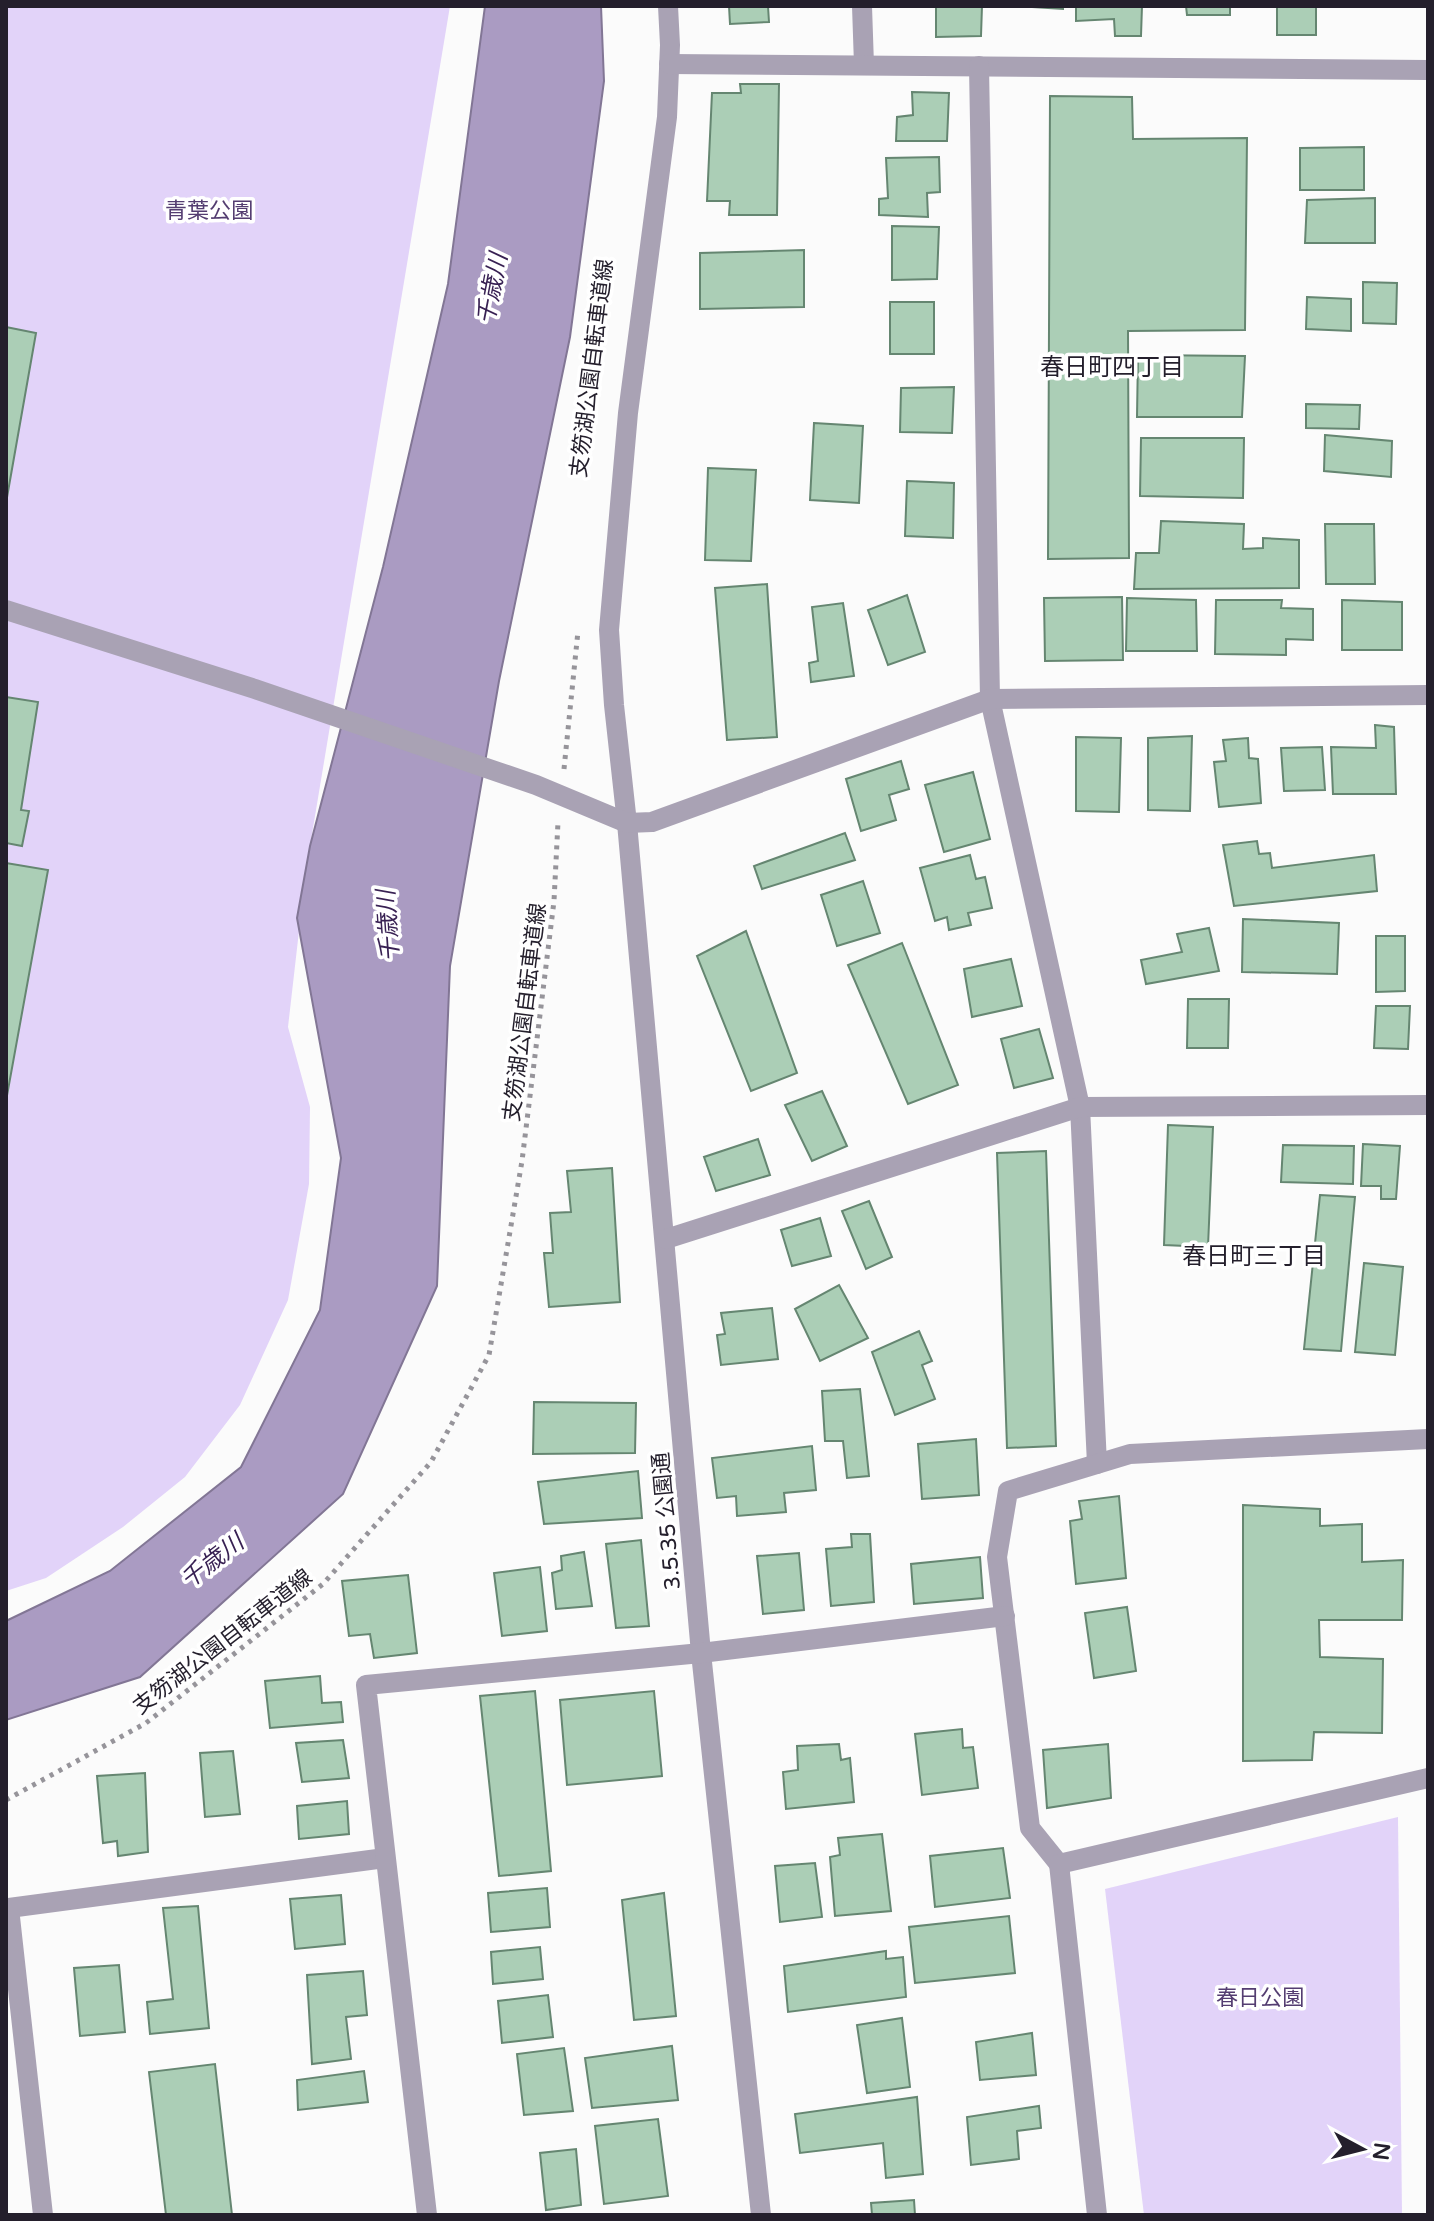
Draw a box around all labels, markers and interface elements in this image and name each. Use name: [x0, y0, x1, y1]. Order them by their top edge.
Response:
park label: 青葉公園: [165, 198, 253, 224]
water label: 千歳川: [471, 248, 514, 327]
street label: 支笏湖公園自転車道線: [566, 257, 618, 479]
district label: 春日町四丁目: [1040, 353, 1184, 382]
water label: 千歳川: [371, 886, 405, 963]
street label: 支笏湖公園自転車道線: [499, 901, 551, 1123]
district label: 春日町三丁目: [1182, 1242, 1326, 1271]
street label: 3.5.35 公園通: [648, 1451, 686, 1591]
water label: 千歳川: [175, 1526, 252, 1595]
street label: 支笏湖公園自転車道線: [128, 1564, 317, 1720]
park label: 春日公園: [1216, 1985, 1304, 2011]
north arrow: [1322, 2109, 1402, 2189]
text: N: [1367, 2141, 1395, 2162]

